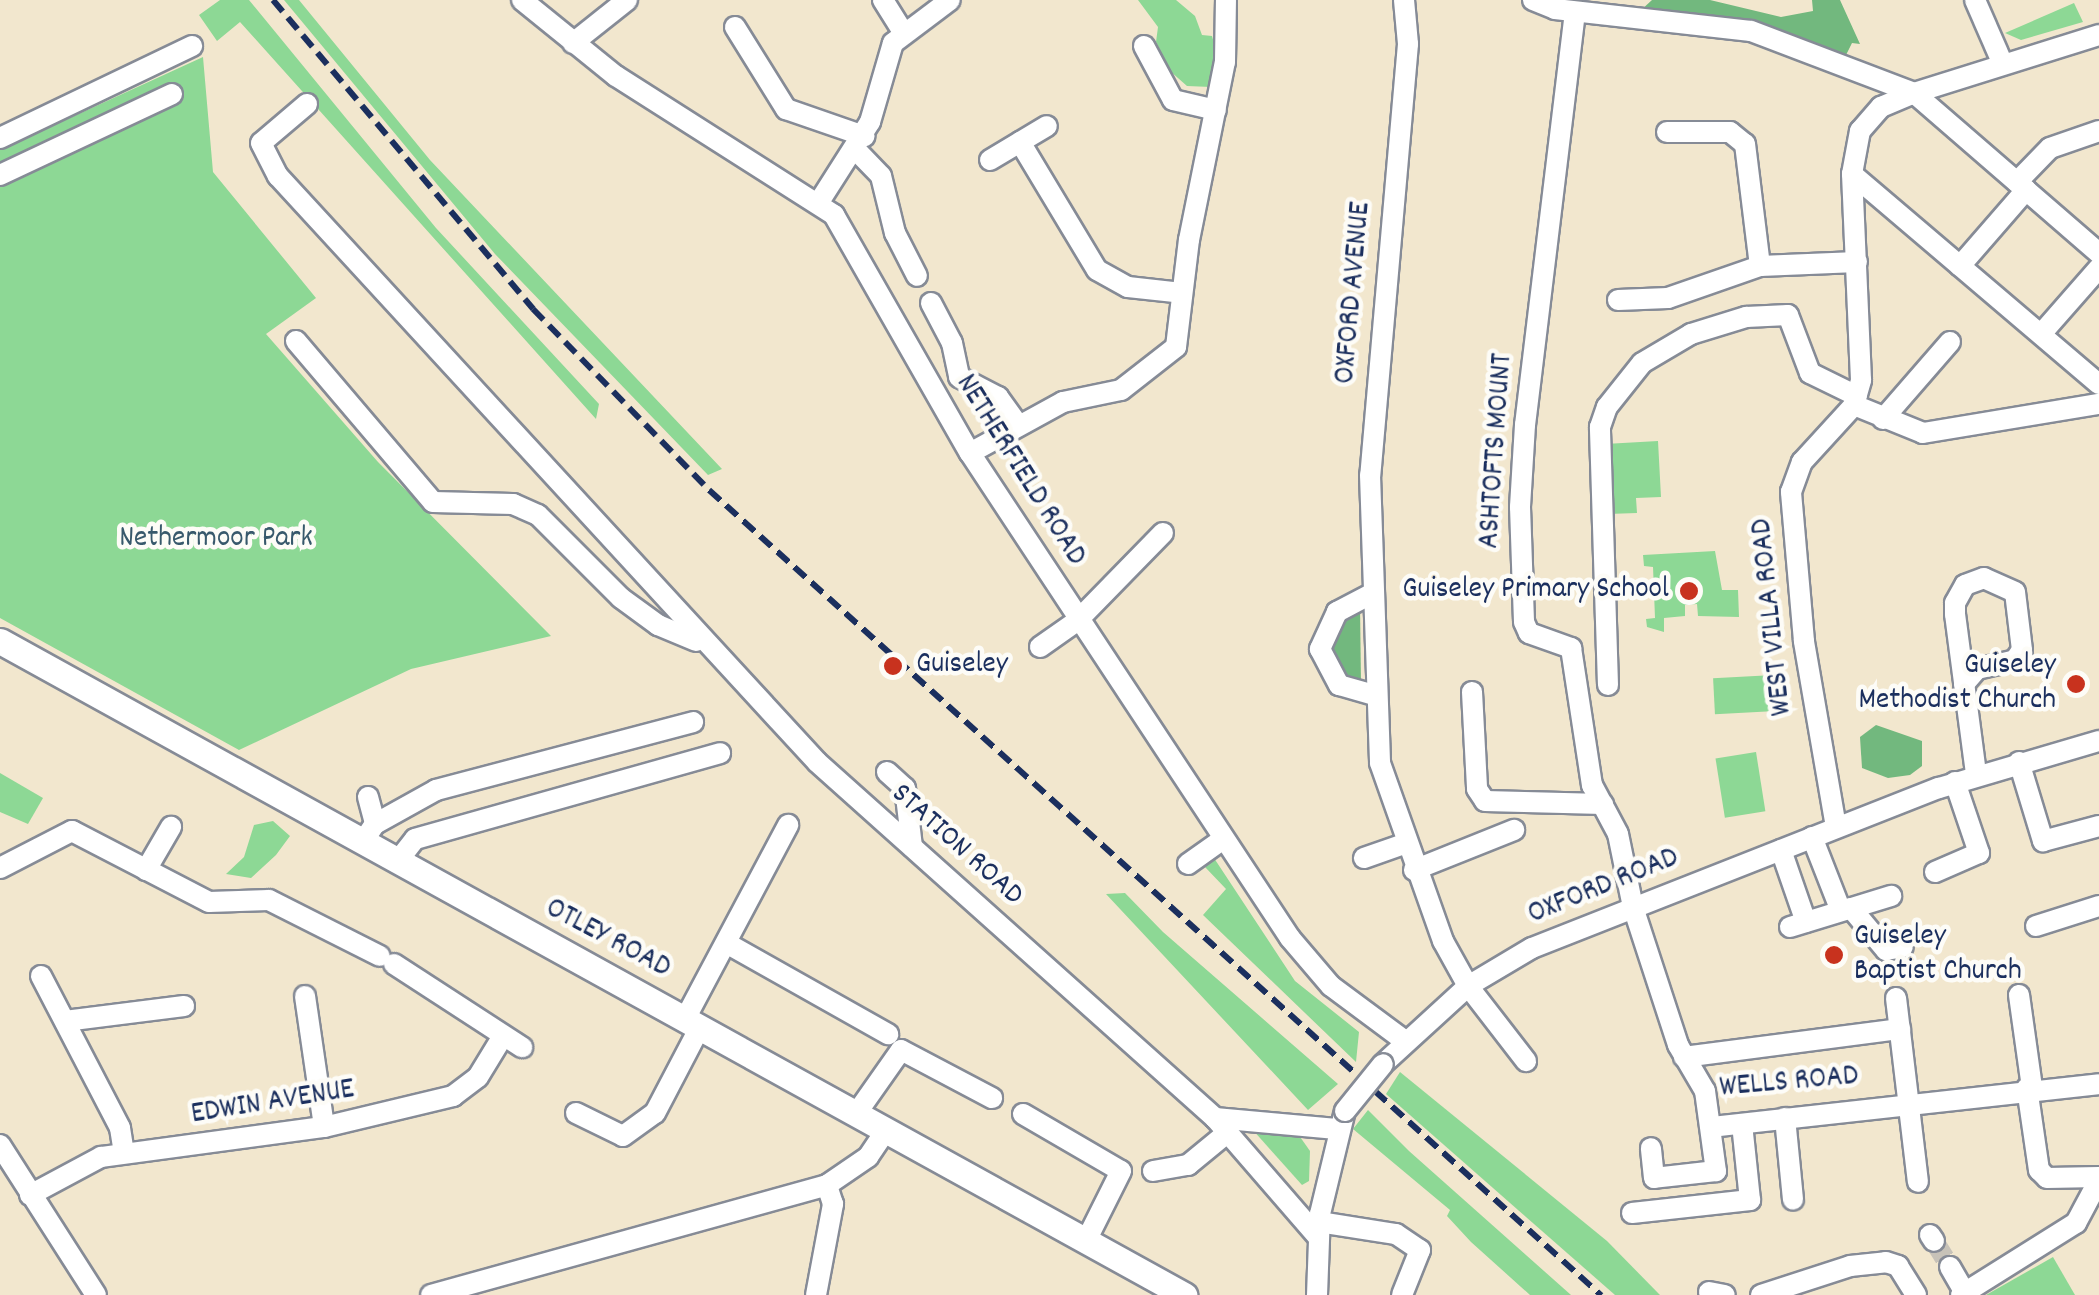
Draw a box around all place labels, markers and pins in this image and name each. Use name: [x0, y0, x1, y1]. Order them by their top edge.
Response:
place label: Guiseley Primary School: [1402, 573, 1669, 609]
marker: Guiseley Primary School: [1678, 580, 1700, 602]
place label: Guiseley: [916, 648, 1008, 684]
place label: Guiseley Methodist Church: [1859, 649, 2056, 720]
marker: Guiseley: [880, 653, 906, 679]
marker: Guiseley Methodist Church: [2065, 673, 2087, 695]
place label: Guiseley Baptist Church: [1854, 920, 2022, 990]
marker: Guiseley Baptist Church: [1823, 944, 1845, 966]

